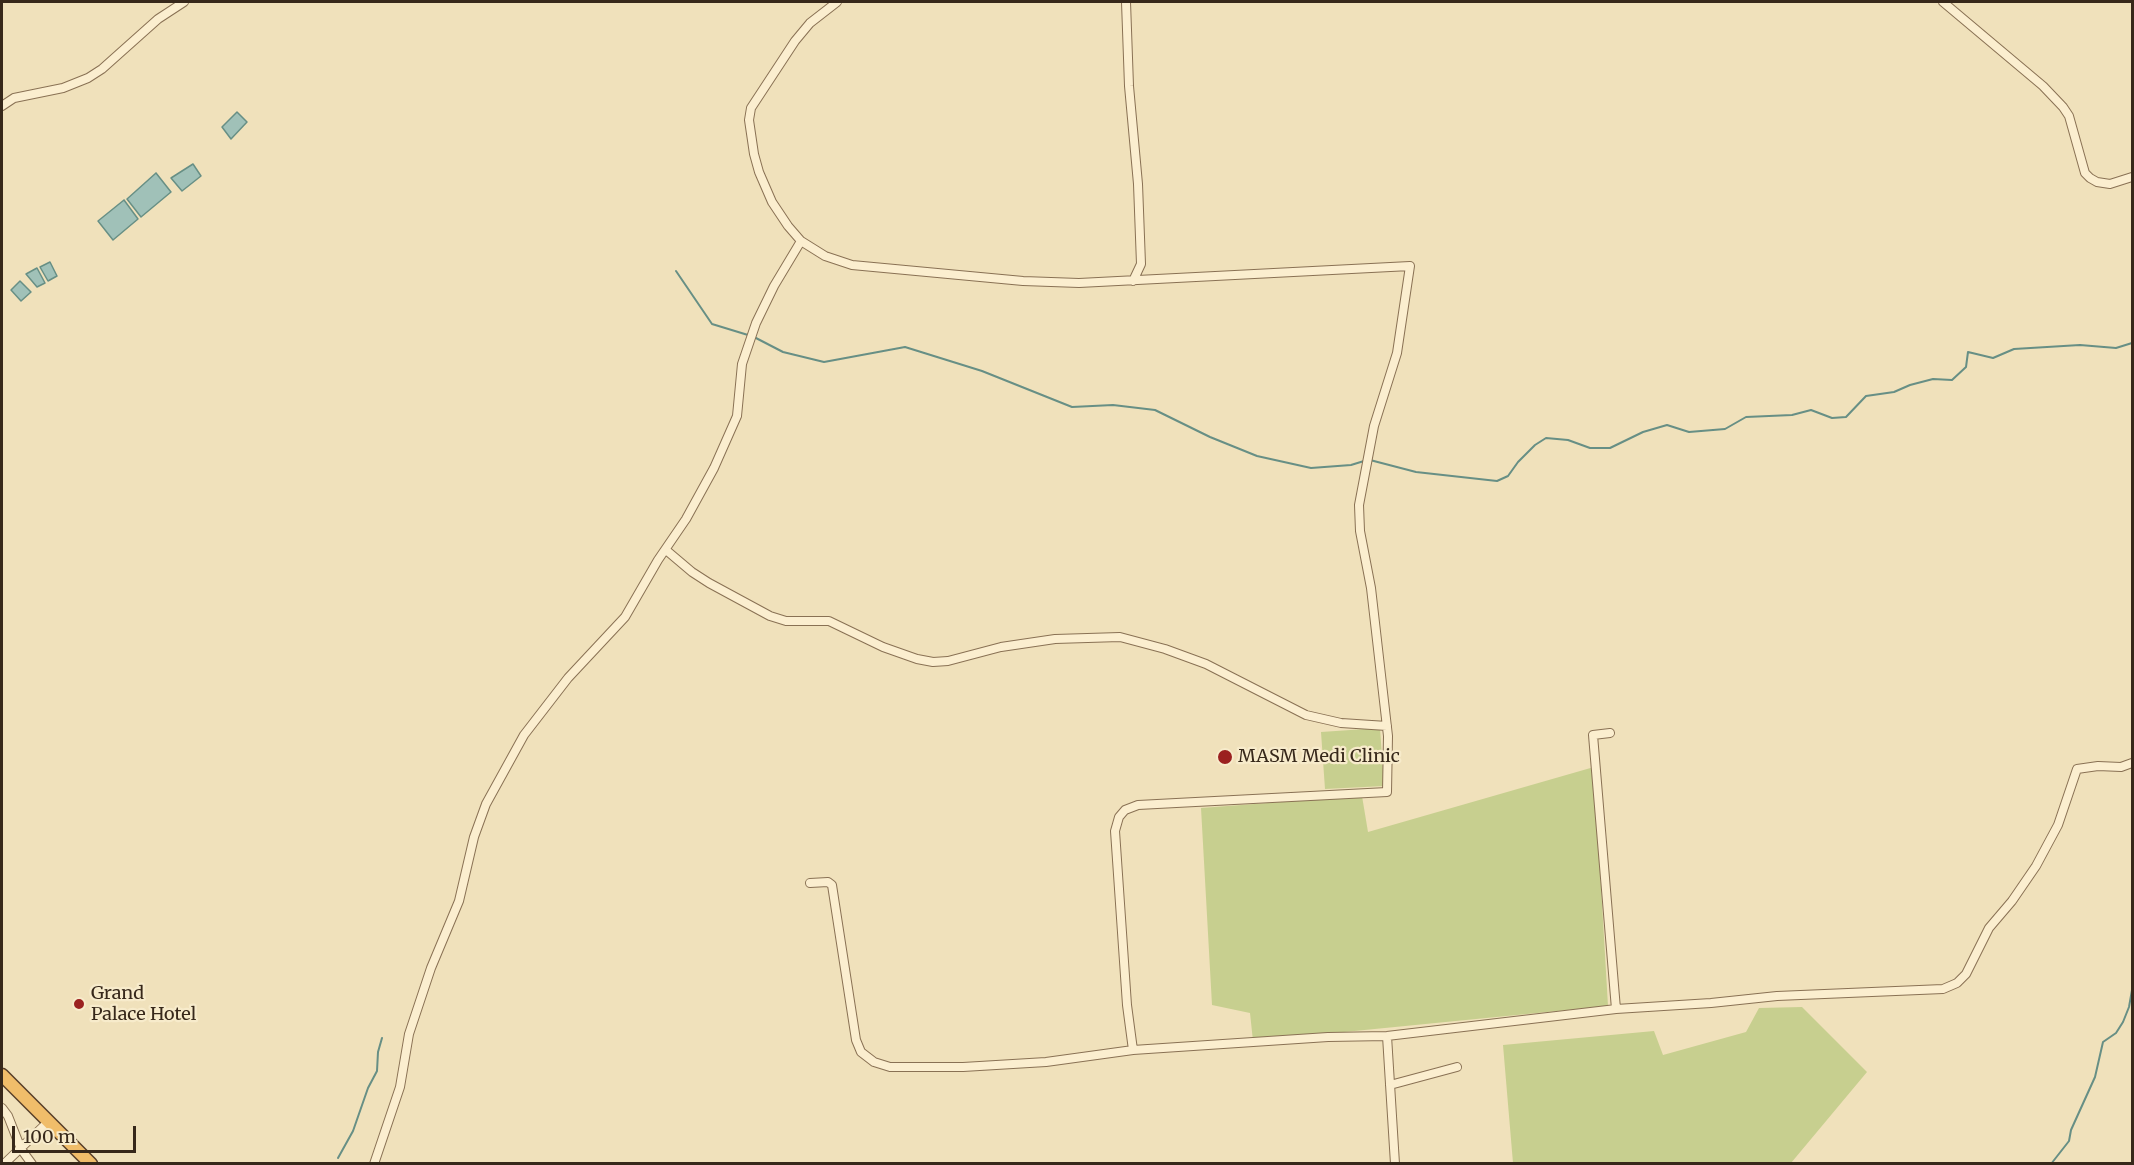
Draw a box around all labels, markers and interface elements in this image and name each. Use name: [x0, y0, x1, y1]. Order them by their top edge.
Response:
place label: MASM Medi Clinic: [1238, 746, 1400, 768]
marker: MASM Medi Clinic: [1216, 748, 1234, 766]
place label: Grand Palace Hotel: [91, 983, 196, 1026]
marker: Grand Palace Hotel: [72, 997, 86, 1011]
scale bar: [15, 1114, 140, 1152]
text: 100 m: [23, 1125, 76, 1148]

